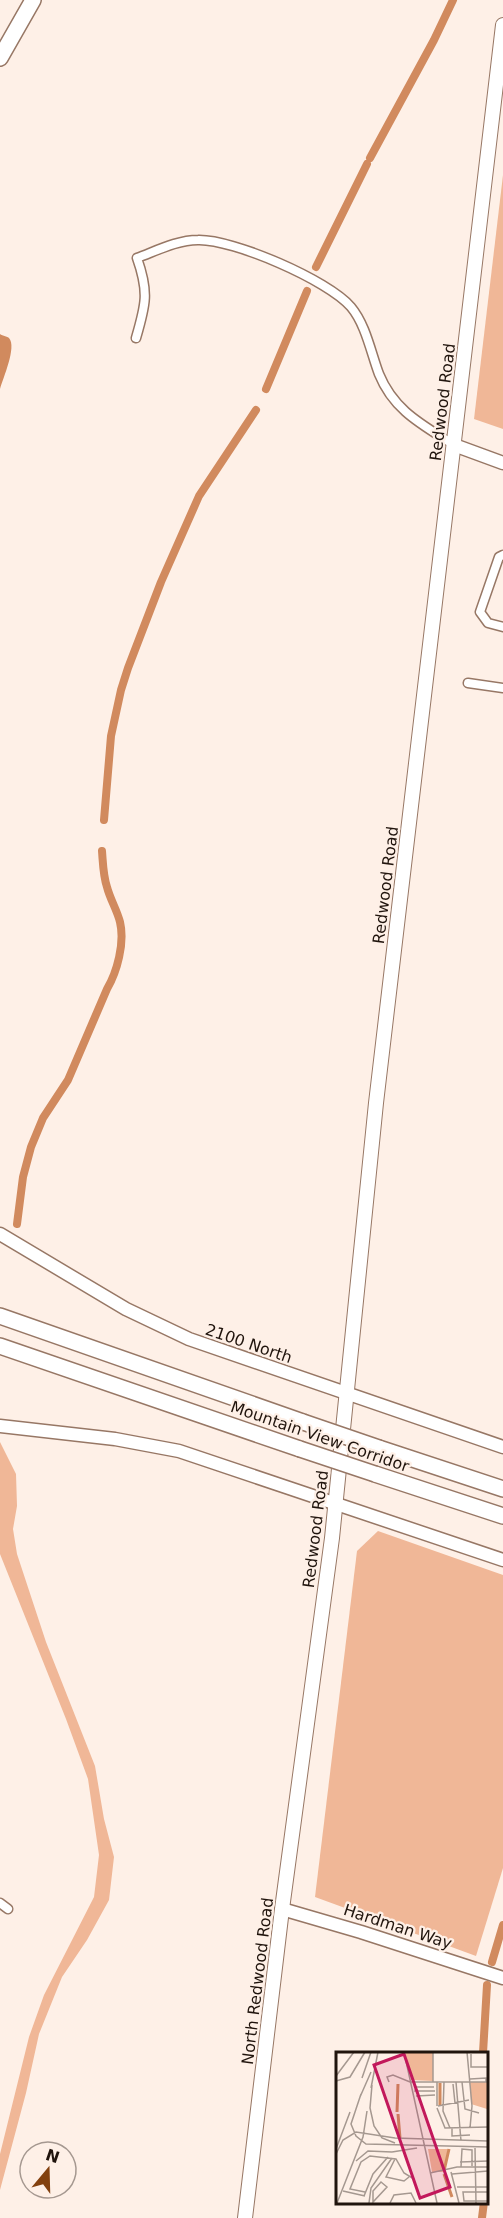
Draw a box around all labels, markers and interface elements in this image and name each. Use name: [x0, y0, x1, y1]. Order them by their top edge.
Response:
street label: Redwood Road: [426, 342, 459, 462]
street label: Redwood Road: [369, 825, 402, 945]
street label: 2100 North: [203, 1320, 295, 1367]
street label: Mountain View Corridor: [228, 1397, 412, 1476]
street label: Redwood Road: [299, 1469, 332, 1589]
street label: North Redwood Road: [238, 1896, 277, 2066]
street label: Hardman Way: [341, 1900, 455, 1953]
inset map: [336, 2052, 488, 2203]
north arrow: [18, 2140, 78, 2200]
text: N: [43, 2145, 62, 2167]

